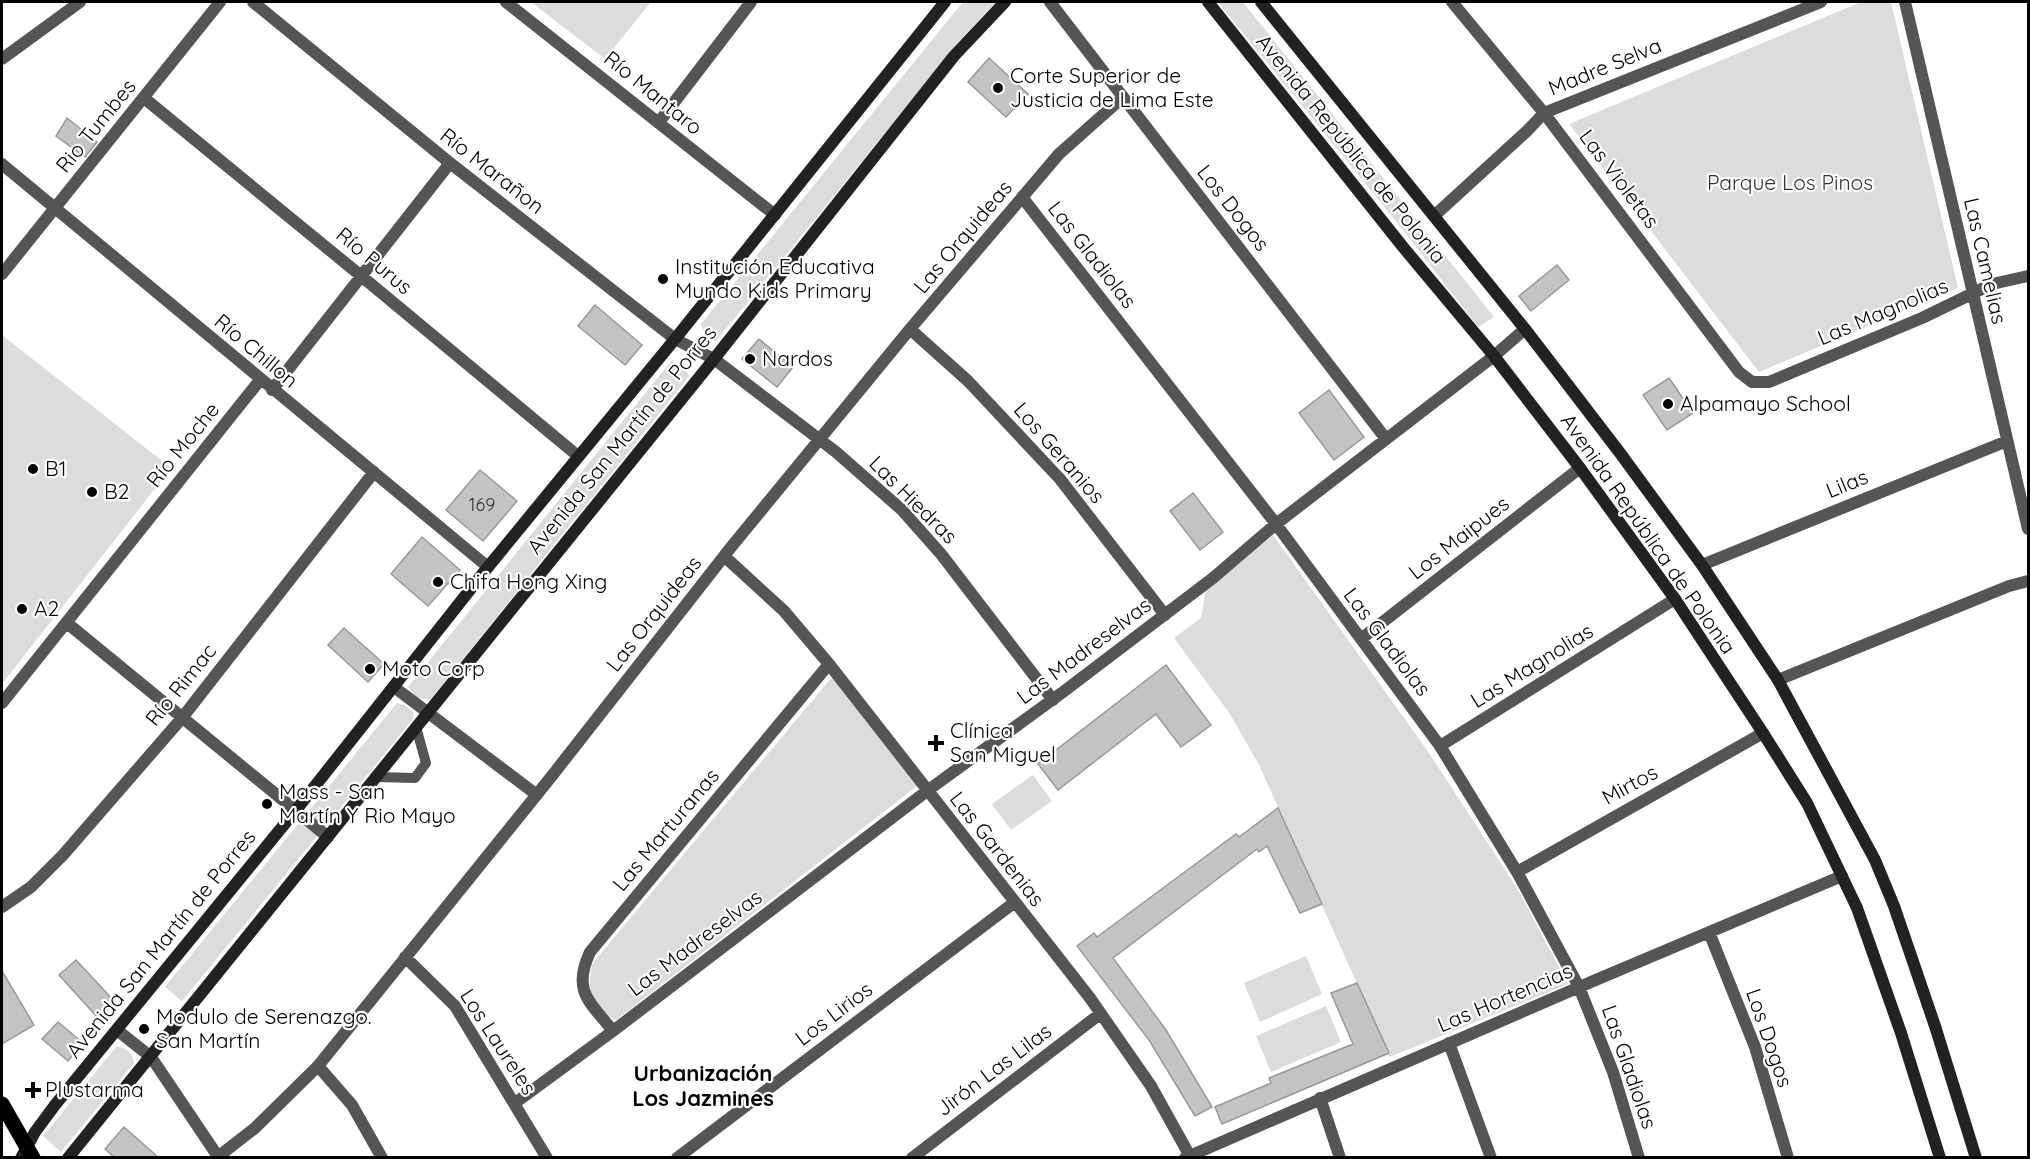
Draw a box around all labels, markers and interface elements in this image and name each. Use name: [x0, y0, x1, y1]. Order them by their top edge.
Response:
street label: Avenida República de Polonia: [1251, 28, 1452, 268]
street label: Madre Selva: [1544, 32, 1665, 101]
street label: Río Mantaro: [599, 45, 708, 140]
place label: Corte Superior de Justicia de Lima Este: [1010, 62, 1214, 112]
street label: Rio Tumbes: [50, 73, 141, 177]
marker: Corte Superior de Justicia de Lima Este: [991, 81, 1005, 95]
street label: Río Marañon: [436, 122, 550, 219]
street label: Las Violetas: [1574, 124, 1665, 233]
street label: Los Dogos: [1192, 159, 1276, 256]
park label: Parque Los Pinos: [1707, 169, 1873, 195]
street label: Las Orquideas: [907, 175, 1017, 298]
street label: Las Camelias: [1959, 195, 2013, 326]
street label: Las Gladiolas: [1043, 196, 1143, 313]
street label: Río Purus: [331, 221, 418, 300]
place label: Institución Educativa Mundo Kids Primary: [675, 253, 875, 303]
marker: Institución Educativa Mundo Kids Primary: [656, 272, 670, 286]
street label: Las Magnolias: [1813, 272, 1952, 350]
street label: Río Chillon: [209, 308, 304, 393]
street label: Avenida San Martín de Porres: [521, 320, 721, 559]
place label: Nardos: [762, 345, 833, 371]
marker: Nardos: [743, 352, 757, 366]
place label: Alpamayo School: [1680, 390, 1851, 416]
street label: Los Geranios: [1009, 396, 1111, 508]
street label: Río Moche: [140, 397, 224, 492]
marker: Alpamayo School: [1661, 397, 1675, 411]
street label: Avenida República de Polonia: [1556, 408, 1742, 659]
street label: Las Hiedras: [864, 450, 963, 549]
place label: B1: [45, 455, 66, 481]
marker: B1: [26, 462, 40, 476]
street label: Lilas: [1822, 463, 1871, 503]
place label: B2: [104, 478, 129, 504]
marker: B2: [85, 485, 99, 499]
street label: Los Maipues: [1403, 490, 1514, 585]
house number: 169: [469, 493, 495, 516]
street label: Las Orquideas: [600, 550, 706, 676]
place label: Chifa Hong Xing: [450, 568, 607, 594]
marker: Chifa Hong Xing: [431, 575, 445, 589]
street label: Las Gladiolas: [1339, 582, 1437, 701]
street label: Las Madreselvas: [1011, 591, 1156, 709]
place label: A2: [34, 595, 59, 621]
marker: A2: [15, 602, 29, 616]
street label: Las Magnolias: [1465, 617, 1597, 713]
street label: Río Rimac: [139, 638, 221, 731]
place label: Moto Corp: [382, 655, 485, 681]
marker: Moto Corp: [363, 662, 377, 676]
place label: Clínica San Miguel: [950, 717, 1056, 767]
marker: Clínica San Miguel: [927, 734, 945, 752]
street label: Mirtos: [1597, 758, 1662, 810]
street label: Las Marturanas: [606, 763, 724, 896]
place label: Mass - San Martín Y Rio Mayo: [279, 778, 456, 828]
street label: Las Gardenias: [945, 786, 1051, 911]
marker: Mass - San Martín Y Rio Mayo: [260, 797, 274, 811]
street label: Avenida San Martín de Porres: [60, 824, 260, 1063]
street label: Las Madreselvas: [622, 883, 767, 1001]
street label: Las Hortencias: [1433, 957, 1576, 1037]
street label: Los Lirios: [790, 976, 877, 1051]
street label: Los Laureles: [455, 984, 543, 1099]
street label: Los Dogos: [1741, 985, 1799, 1090]
street label: Las Gladiolas: [1597, 1001, 1663, 1132]
place label: Modulo de Serenazgo. San Martín: [156, 1003, 372, 1053]
street label: Jirón Las Lilas: [931, 1017, 1056, 1121]
marker: Modulo de Serenazgo. San Martín: [137, 1022, 151, 1036]
district label: Urbanización Los Jazmines: [632, 1059, 774, 1112]
place label: Plustarma: [45, 1076, 144, 1102]
marker: Plustarma: [26, 1083, 40, 1097]

